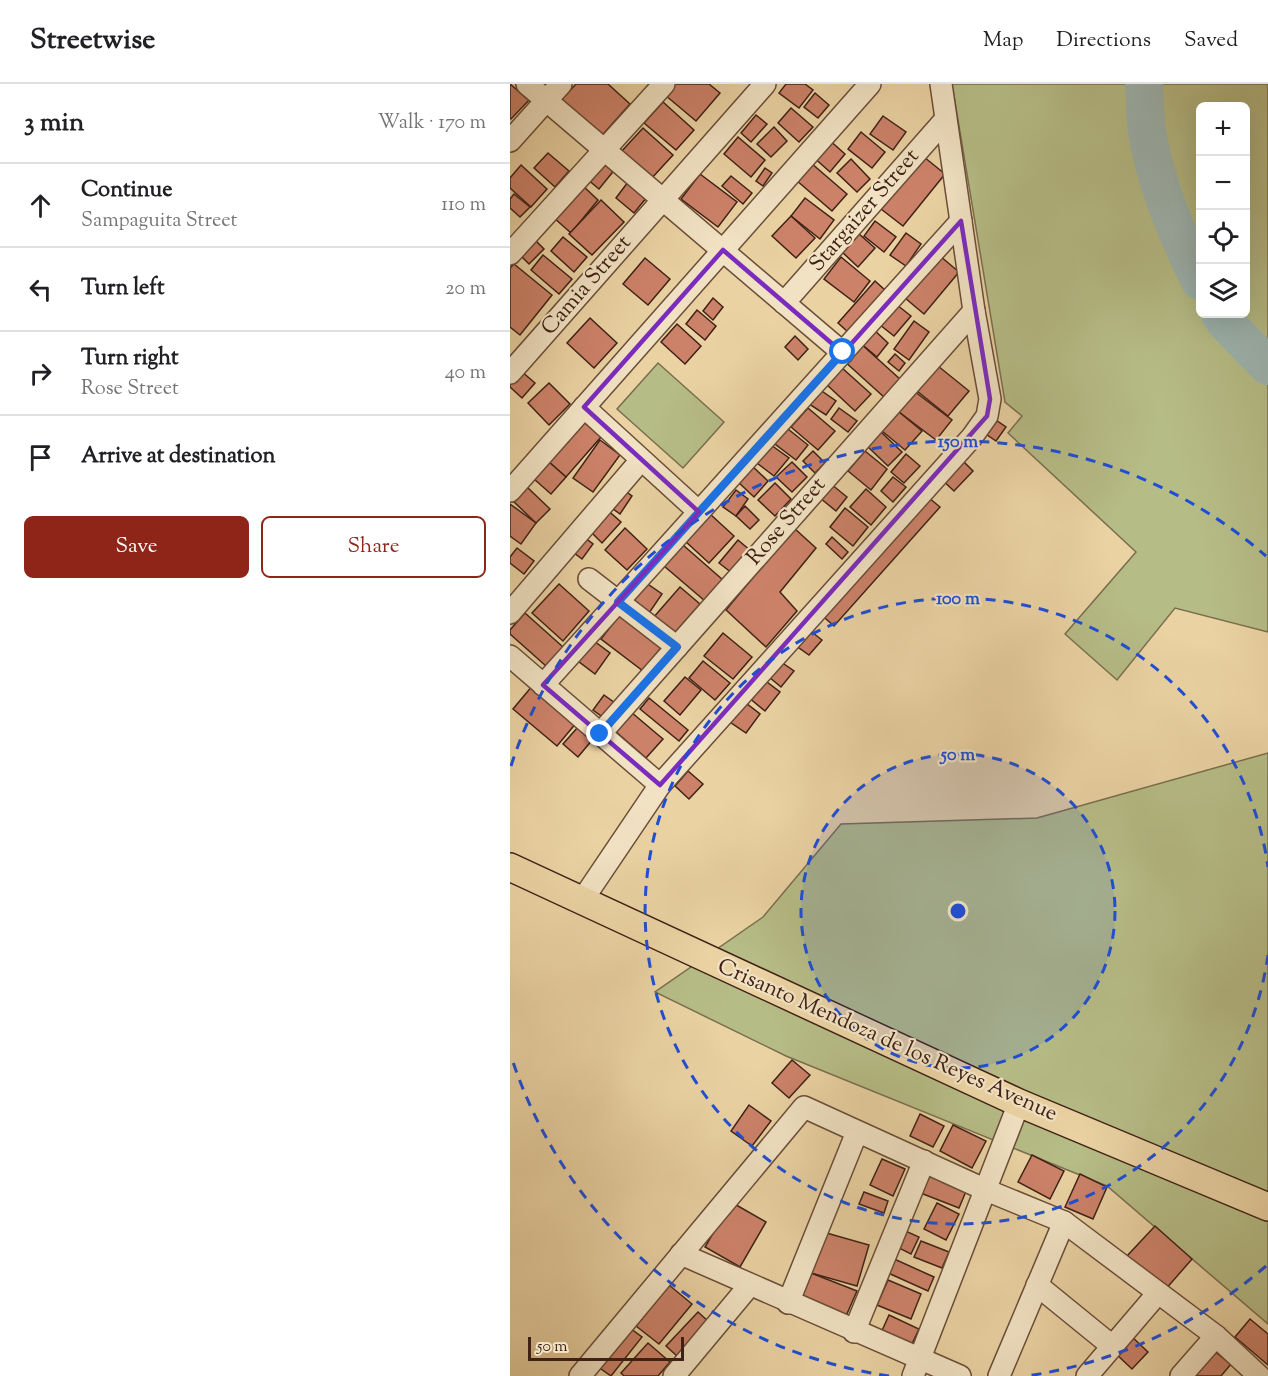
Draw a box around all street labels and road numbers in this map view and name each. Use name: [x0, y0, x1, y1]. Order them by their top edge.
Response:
street label: Stargaizer Street: [802, 142, 928, 280]
street label: Camia Street: [534, 228, 640, 343]
street label: Rose Street: [740, 471, 835, 573]
street label: Crisanto Mendoza de los Reyes Avenue: [712, 951, 1062, 1131]

